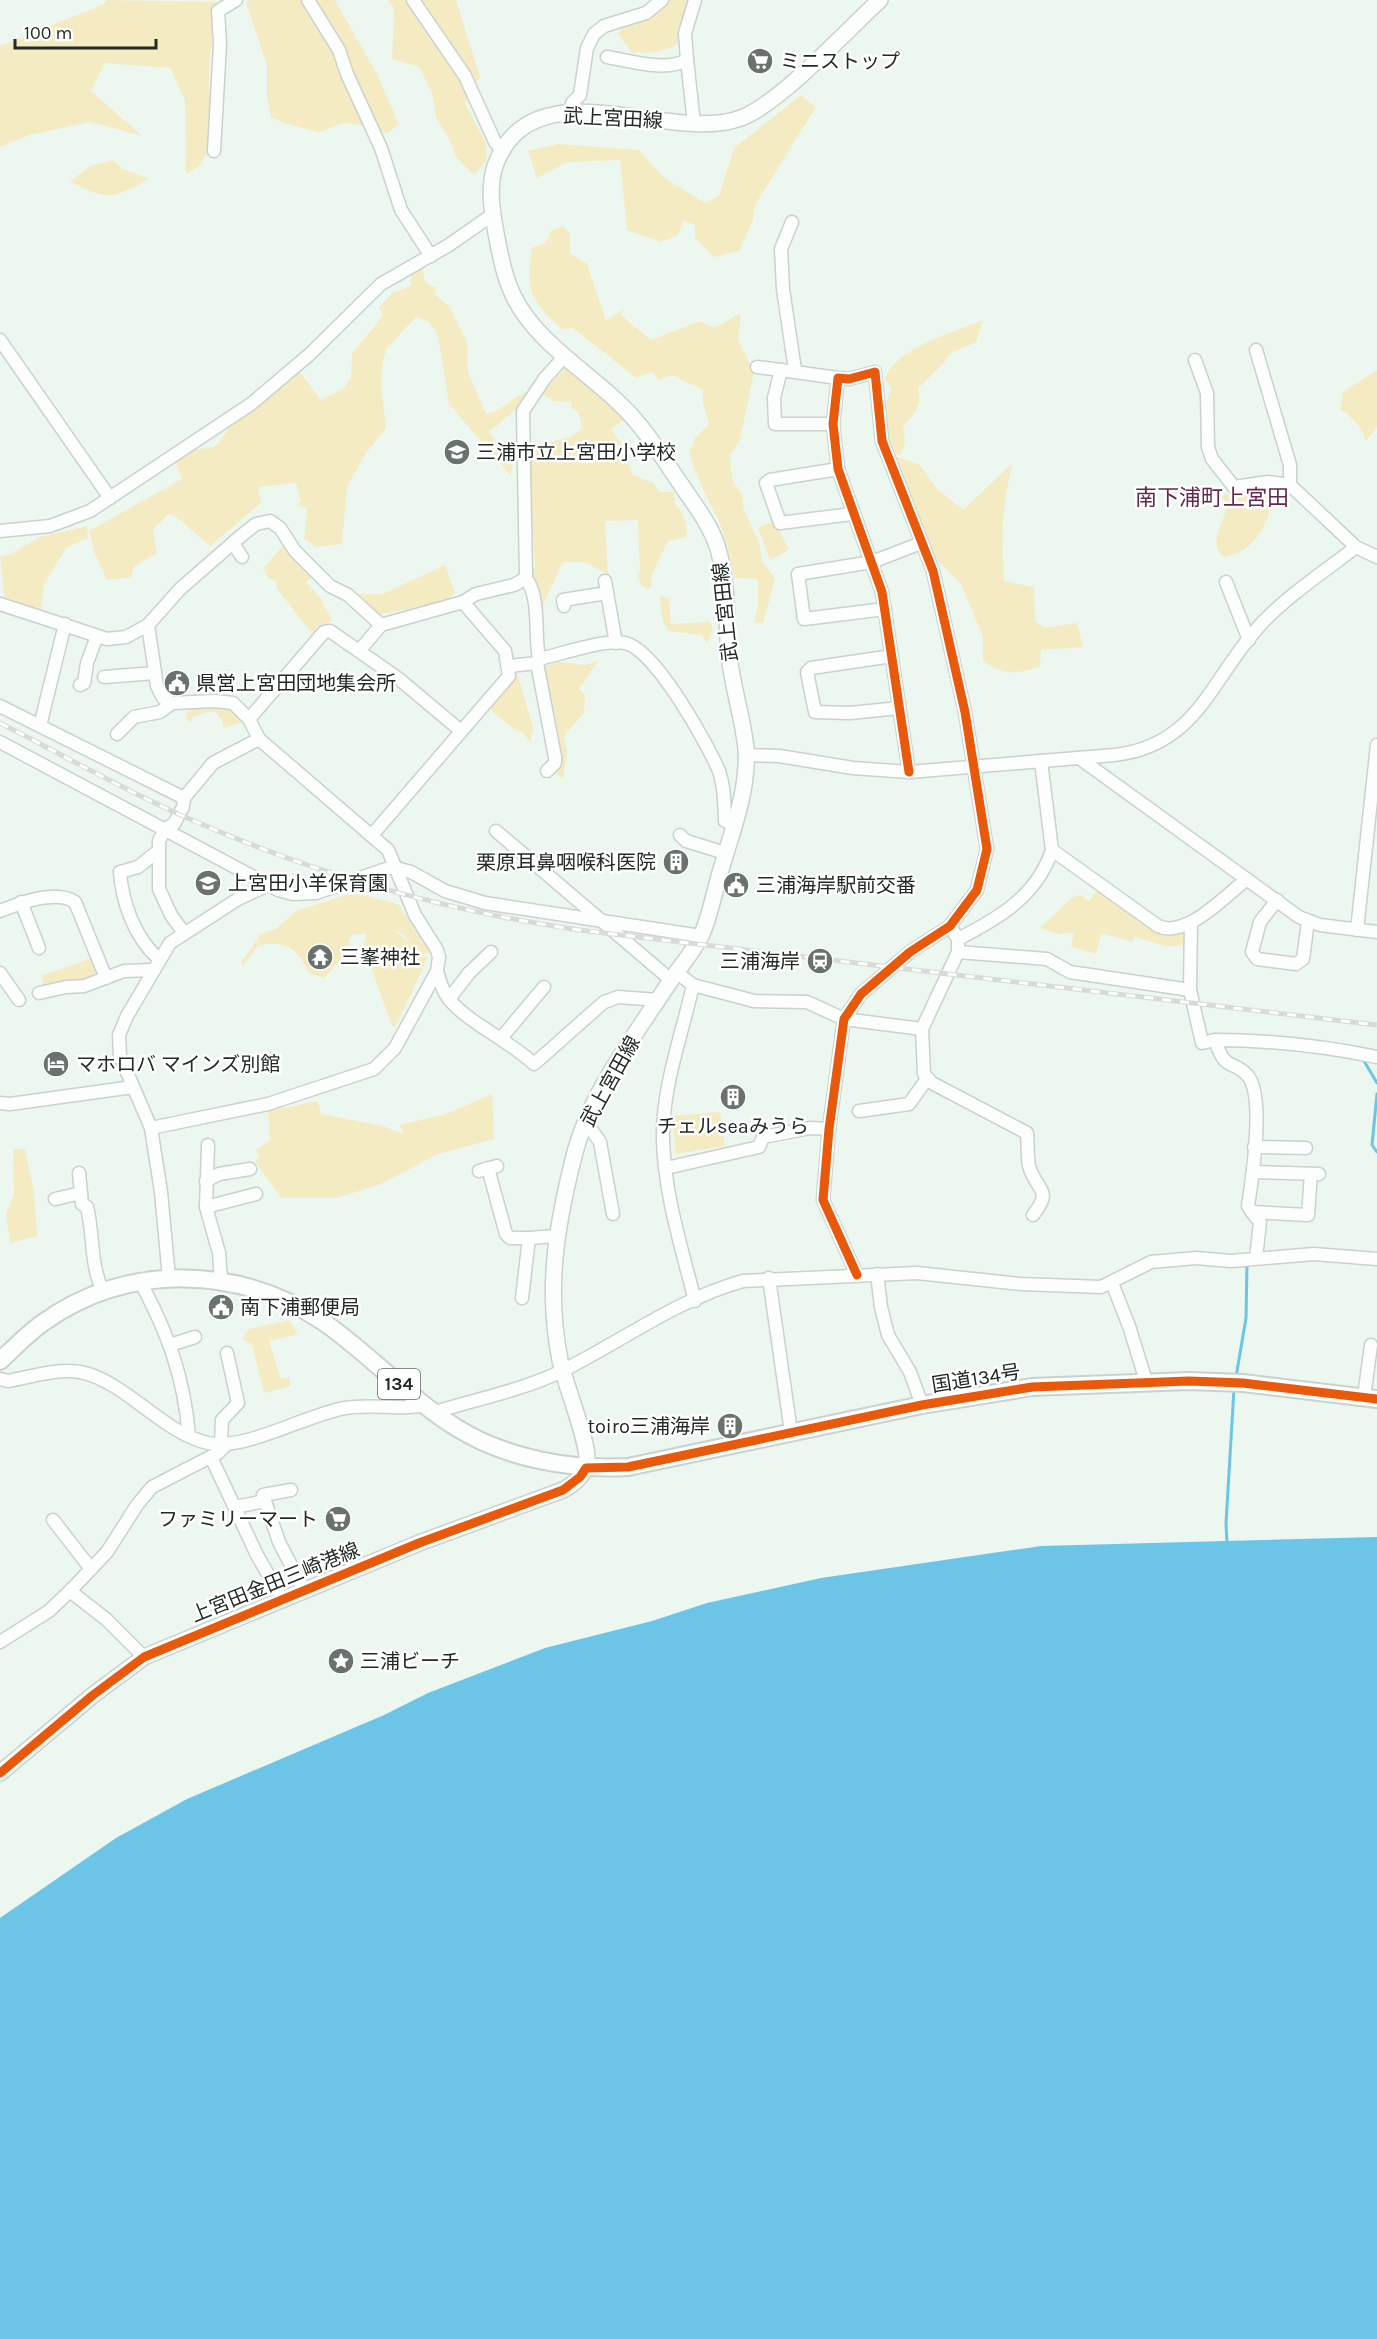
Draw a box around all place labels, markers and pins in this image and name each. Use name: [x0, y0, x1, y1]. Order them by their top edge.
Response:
supermarket icon: ミニストップ: [745, 46, 775, 76]
place label: ミニストップ: [780, 50, 900, 73]
school or university icon: 三浦市立上宮田小学校: [442, 437, 472, 467]
place label: 三浦市立上宮田小学校: [476, 441, 676, 464]
public building icon: 県営上宮田団地集会所: [162, 668, 192, 698]
place label: 県営上宮田団地集会所: [196, 672, 396, 695]
building icon: 栗原耳鼻咽喉科医院: [661, 847, 691, 877]
place label: 栗原耳鼻咽喉科医院: [476, 851, 656, 874]
school or university icon: 上宮田小羊保育園: [193, 868, 223, 898]
public building icon: 三浦海岸駅前交番: [721, 870, 751, 900]
place label: 上宮田小羊保育園: [228, 872, 388, 895]
place label: 三浦海岸駅前交番: [756, 874, 916, 897]
temple icon: 三峯神社: [305, 942, 335, 972]
place label: 三峯神社: [340, 946, 420, 969]
station icon: 三浦海岸: [805, 946, 835, 976]
place label: 三浦海岸: [720, 950, 800, 973]
hotel icon: マホロバ マインズ別館: [41, 1049, 71, 1079]
place label: マホロバ マインズ別館: [76, 1053, 280, 1076]
building icon: チェルseaみうら: [718, 1082, 748, 1112]
place label: チェルseaみうら: [657, 1115, 809, 1138]
public building icon: 南下浦郵便局: [206, 1292, 236, 1322]
place label: 南下浦郵便局: [240, 1296, 360, 1319]
building icon: toiro三浦海岸: [715, 1411, 745, 1441]
place label: toiro三浦海岸: [587, 1415, 710, 1438]
supermarket icon: ファミリーマート: [323, 1504, 353, 1534]
place label: ファミリーマート: [158, 1508, 318, 1531]
place icon: 三浦ビーチ: [326, 1646, 356, 1676]
place label: 三浦ビーチ: [360, 1650, 460, 1673]

